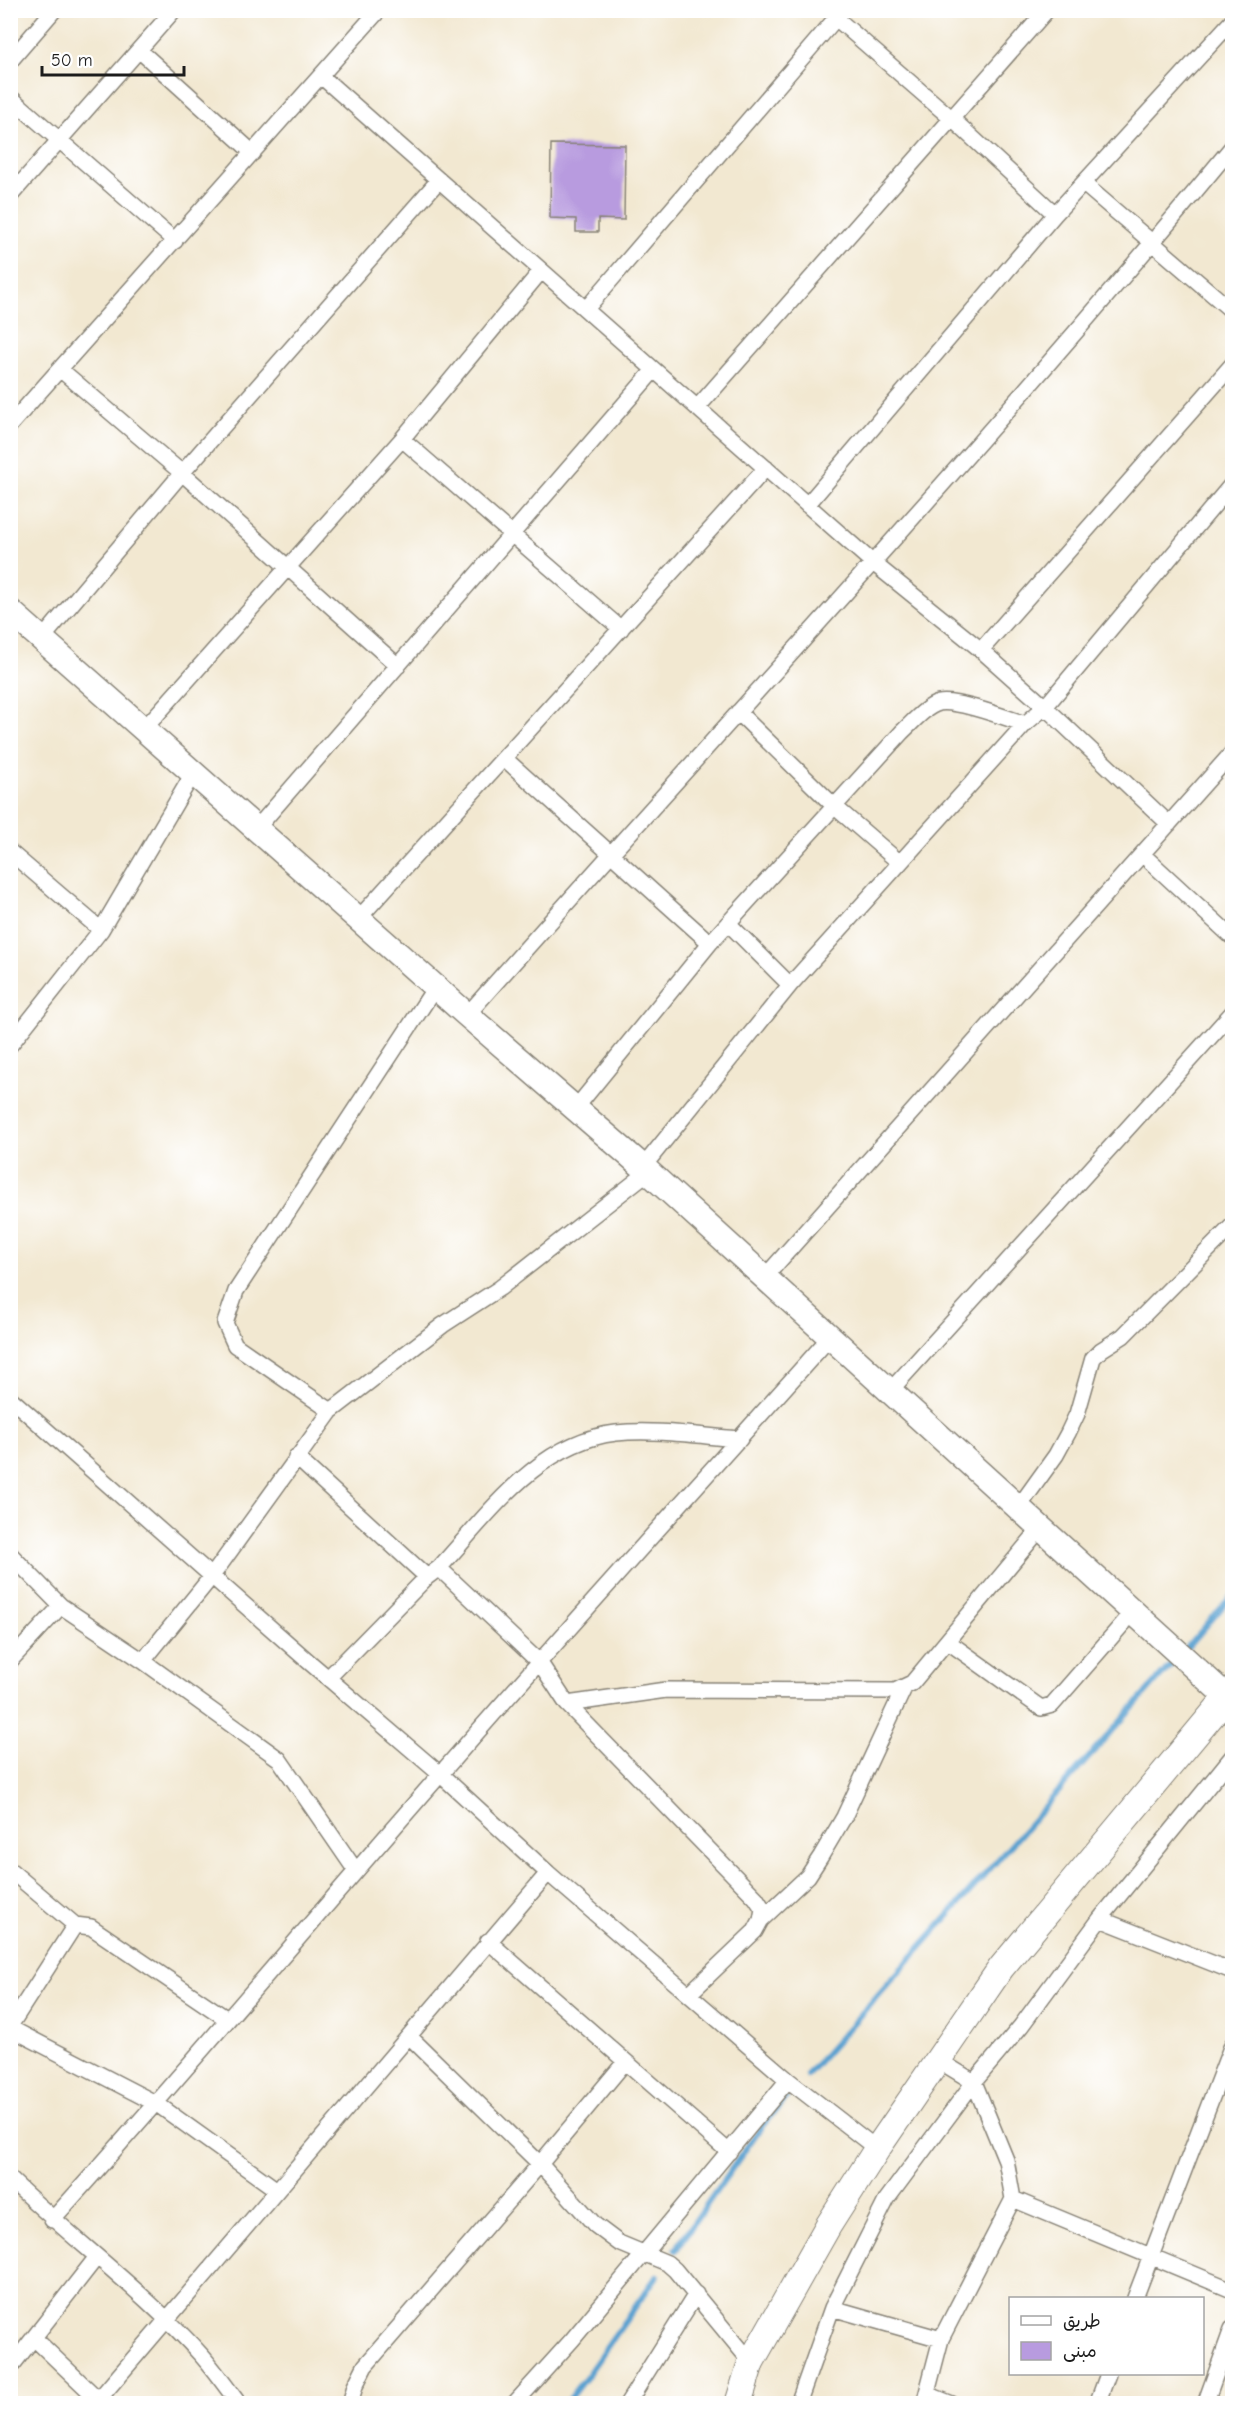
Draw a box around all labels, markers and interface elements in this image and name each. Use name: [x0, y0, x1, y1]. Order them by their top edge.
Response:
scale bar: [42, 39, 184, 77]
text: 50 m: [51, 50, 93, 71]
legend: [1009, 2297, 1204, 2375]
text: طريق: [1063, 2311, 1101, 2332]
text: مبنى: [1063, 2341, 1097, 2362]

